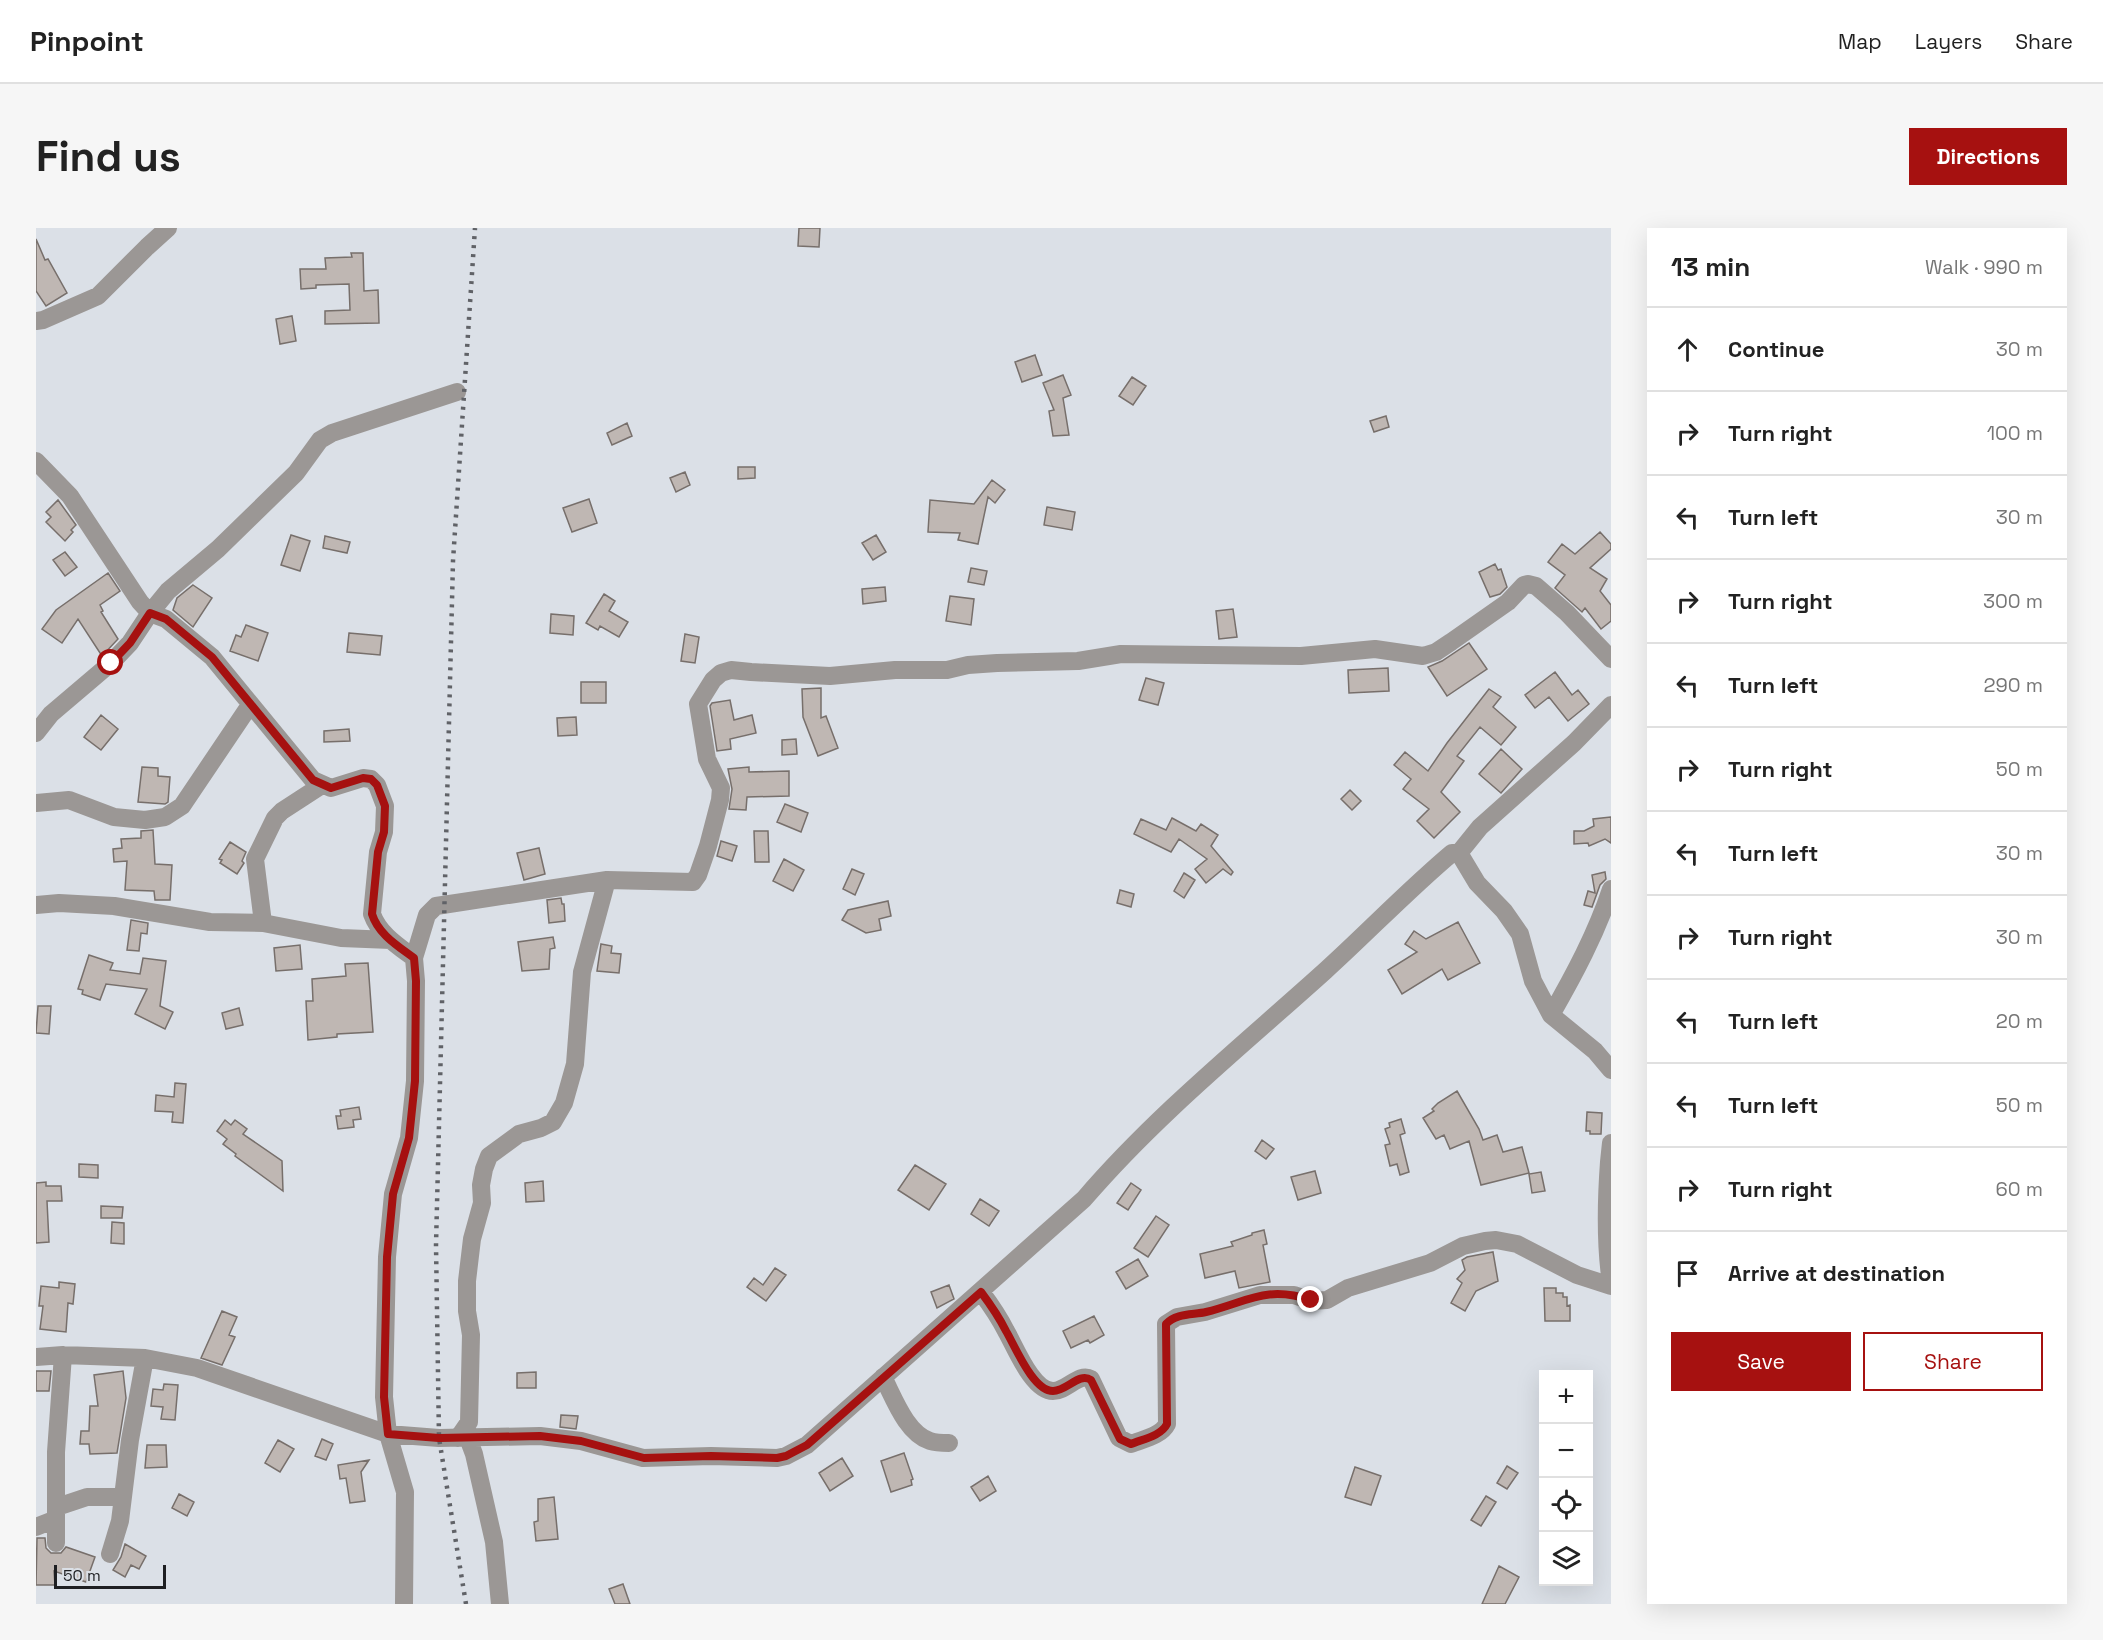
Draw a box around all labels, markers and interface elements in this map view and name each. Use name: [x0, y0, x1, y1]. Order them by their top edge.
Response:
text: Pinpoint: [30, 23, 144, 59]
text: Map: [1838, 28, 1882, 55]
text: Layers: [1915, 28, 1982, 55]
text: Share: [2015, 28, 2073, 55]
button: Directions: [1909, 128, 2067, 185]
text: Find us: [36, 130, 181, 183]
text: 13 min: [1671, 250, 1750, 284]
text: Walk · 990 m: [1925, 254, 2043, 280]
icon: ahead: [1671, 333, 1704, 366]
text: Continue: [1728, 335, 1824, 363]
text: 30 m: [1996, 336, 2043, 362]
icon: right: [1671, 417, 1704, 450]
text: Turn right: [1728, 419, 1833, 447]
text: 100 m: [1987, 420, 2043, 446]
icon: left: [1671, 501, 1704, 534]
text: Turn left: [1728, 503, 1818, 531]
text: 30 m: [1996, 504, 2043, 530]
icon: right: [1671, 585, 1704, 618]
text: Turn right: [1728, 587, 1833, 615]
text: 300 m: [1983, 588, 2043, 614]
route start: [97, 649, 123, 675]
icon: left: [1671, 669, 1704, 702]
text: Turn left: [1728, 671, 1818, 699]
text: 290 m: [1984, 672, 2043, 698]
icon: right: [1671, 753, 1704, 786]
text: Turn right: [1728, 755, 1833, 783]
text: 50 m: [1996, 756, 2043, 782]
icon: left: [1671, 837, 1704, 870]
text: Turn left: [1728, 839, 1818, 867]
text: 30 m: [1996, 840, 2043, 866]
icon: right: [1671, 921, 1704, 954]
text: Turn right: [1728, 923, 1833, 951]
text: 30 m: [1996, 924, 2043, 950]
icon: left: [1671, 1005, 1704, 1038]
text: Turn left: [1728, 1007, 1818, 1035]
text: 20 m: [1996, 1008, 2043, 1034]
icon: left: [1671, 1089, 1704, 1122]
text: Turn left: [1728, 1091, 1818, 1119]
text: 50 m: [1996, 1092, 2043, 1118]
icon: right: [1671, 1173, 1704, 1206]
text: Turn right: [1728, 1175, 1833, 1203]
text: 60 m: [1996, 1176, 2043, 1202]
icon: arrive: [1671, 1257, 1704, 1290]
text: Arrive at destination: [1728, 1259, 1945, 1287]
route end: [1297, 1286, 1323, 1312]
button: Save: [1671, 1332, 1851, 1391]
button: Share: [1863, 1332, 2043, 1391]
map controls: [1539, 1370, 1593, 1586]
button: +: [1539, 1370, 1593, 1424]
button: −: [1539, 1424, 1593, 1478]
button: locate: [1539, 1478, 1593, 1532]
button: layers: [1539, 1532, 1593, 1586]
scale bar: [54, 1562, 166, 1590]
text: 50 m: [63, 1565, 101, 1586]

